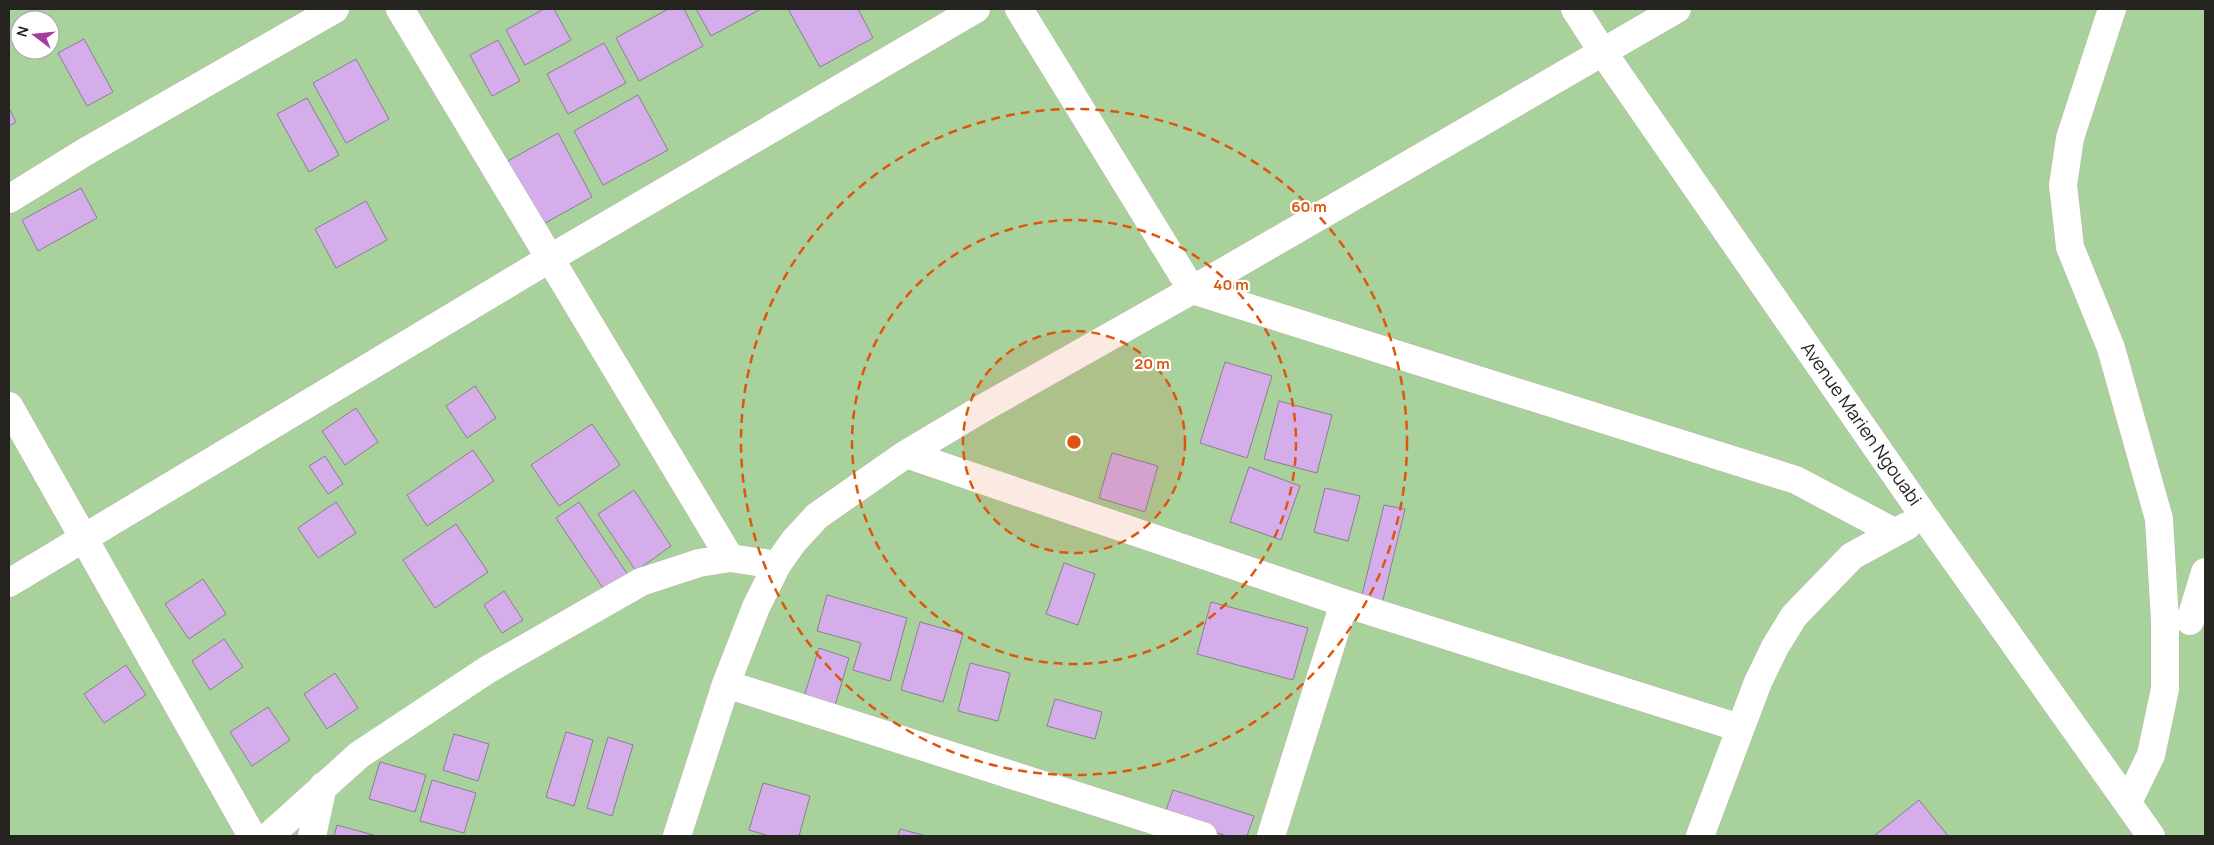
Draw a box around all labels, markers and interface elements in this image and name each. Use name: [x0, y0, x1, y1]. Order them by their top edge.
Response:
north arrow: [10, 10, 60, 60]
text: N: [12, 24, 33, 39]
text: 60 m: [1291, 196, 1327, 217]
text: 40 m: [1213, 274, 1249, 295]
street label: Avenue Marien Ngouabi: [1796, 337, 1928, 510]
text: 20 m: [1134, 353, 1170, 374]
centre of rings: [1065, 433, 1083, 451]

